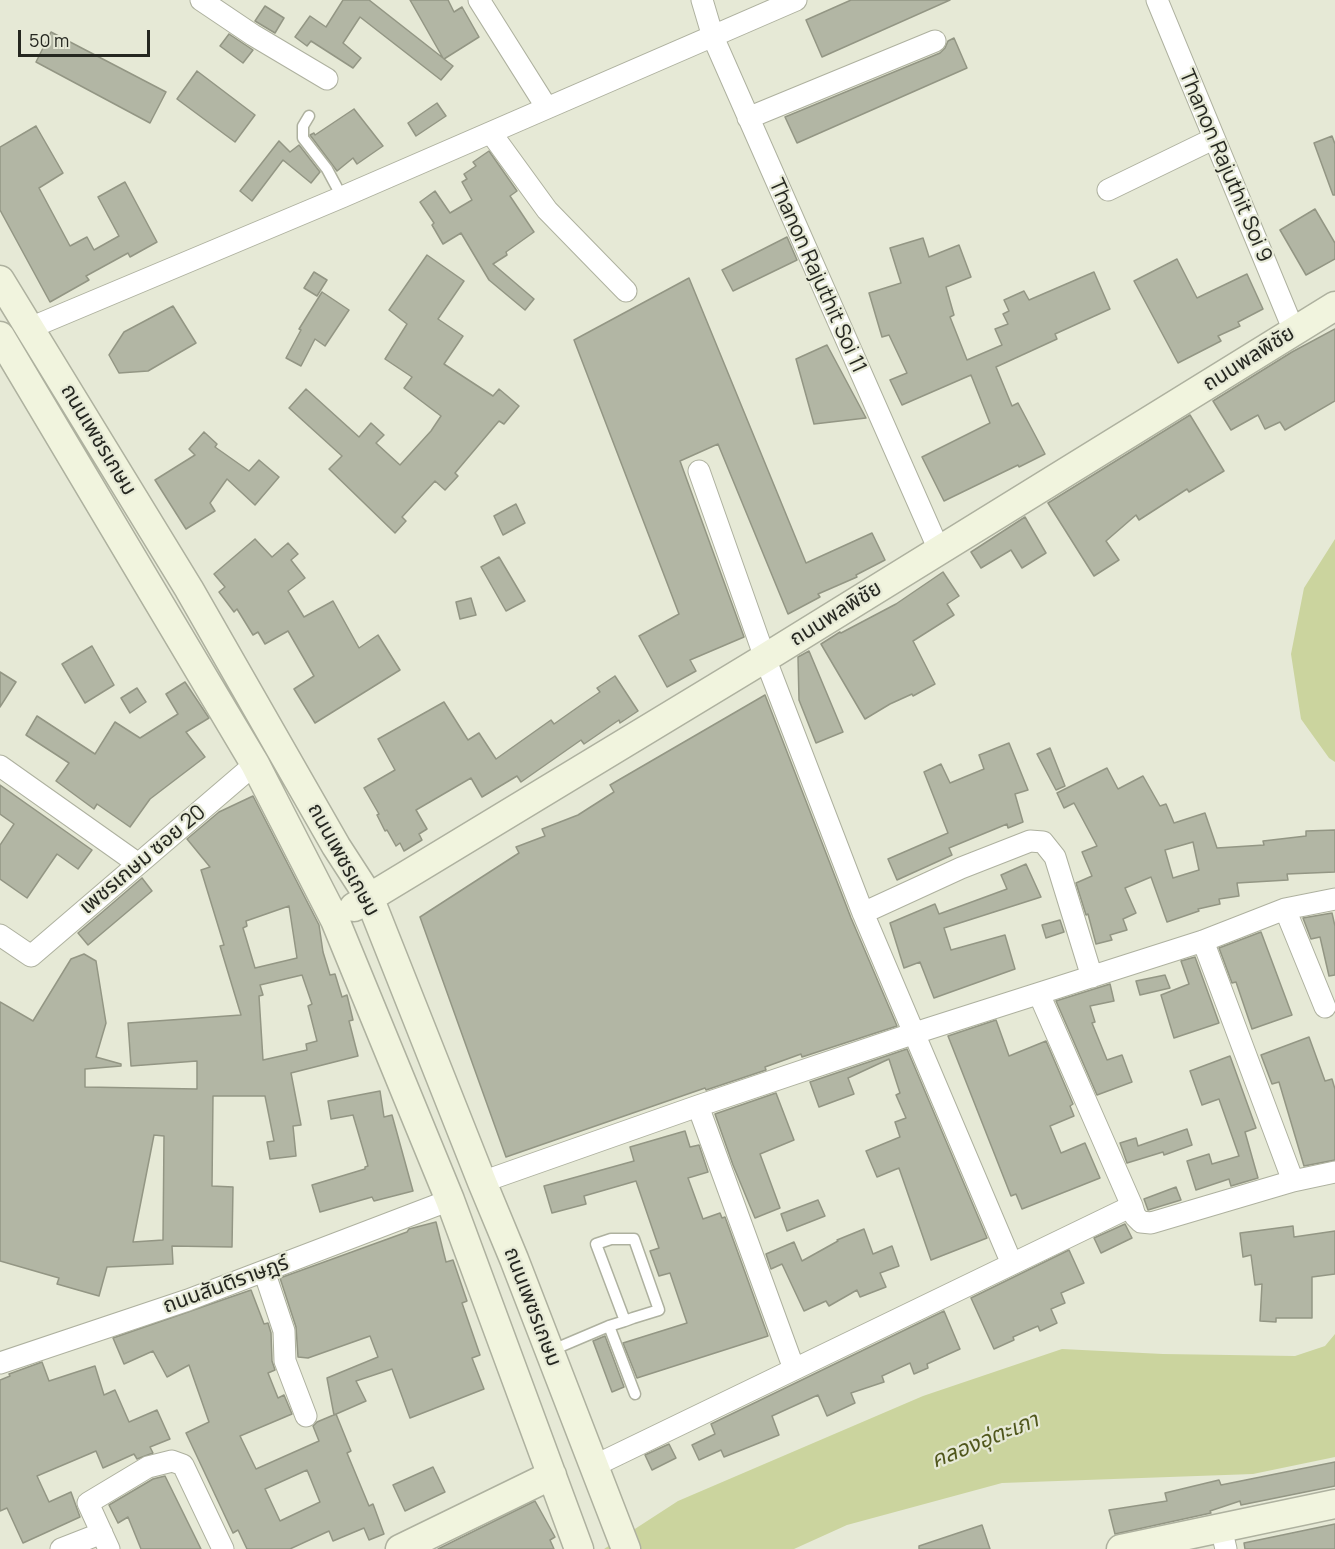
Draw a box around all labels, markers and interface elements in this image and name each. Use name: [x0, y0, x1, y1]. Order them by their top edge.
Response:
scale bar: [21, 18, 153, 56]
text: 50 m: [29, 28, 69, 52]
street label: Thanon Rajuthit Soi 9: [1173, 66, 1277, 266]
street label: Thanon Rajuthit Soi 11: [763, 175, 871, 377]
street label: ถนนพลพิชัย: [1198, 321, 1300, 397]
street label: ถนนเพชรเกษม: [55, 380, 141, 500]
street label: ถนนพลพิชัย: [785, 576, 887, 652]
street label: ถนนเพชรเกษม: [302, 799, 384, 921]
street label: เพชรเกษม ซอย 20: [75, 800, 211, 920]
street label: ถนนเพชรเกษม: [498, 1244, 566, 1370]
street label: ถนนสันติราษฎร์: [160, 1251, 292, 1319]
water label: คลองอุ่ตะเภา: [928, 1408, 1042, 1474]

